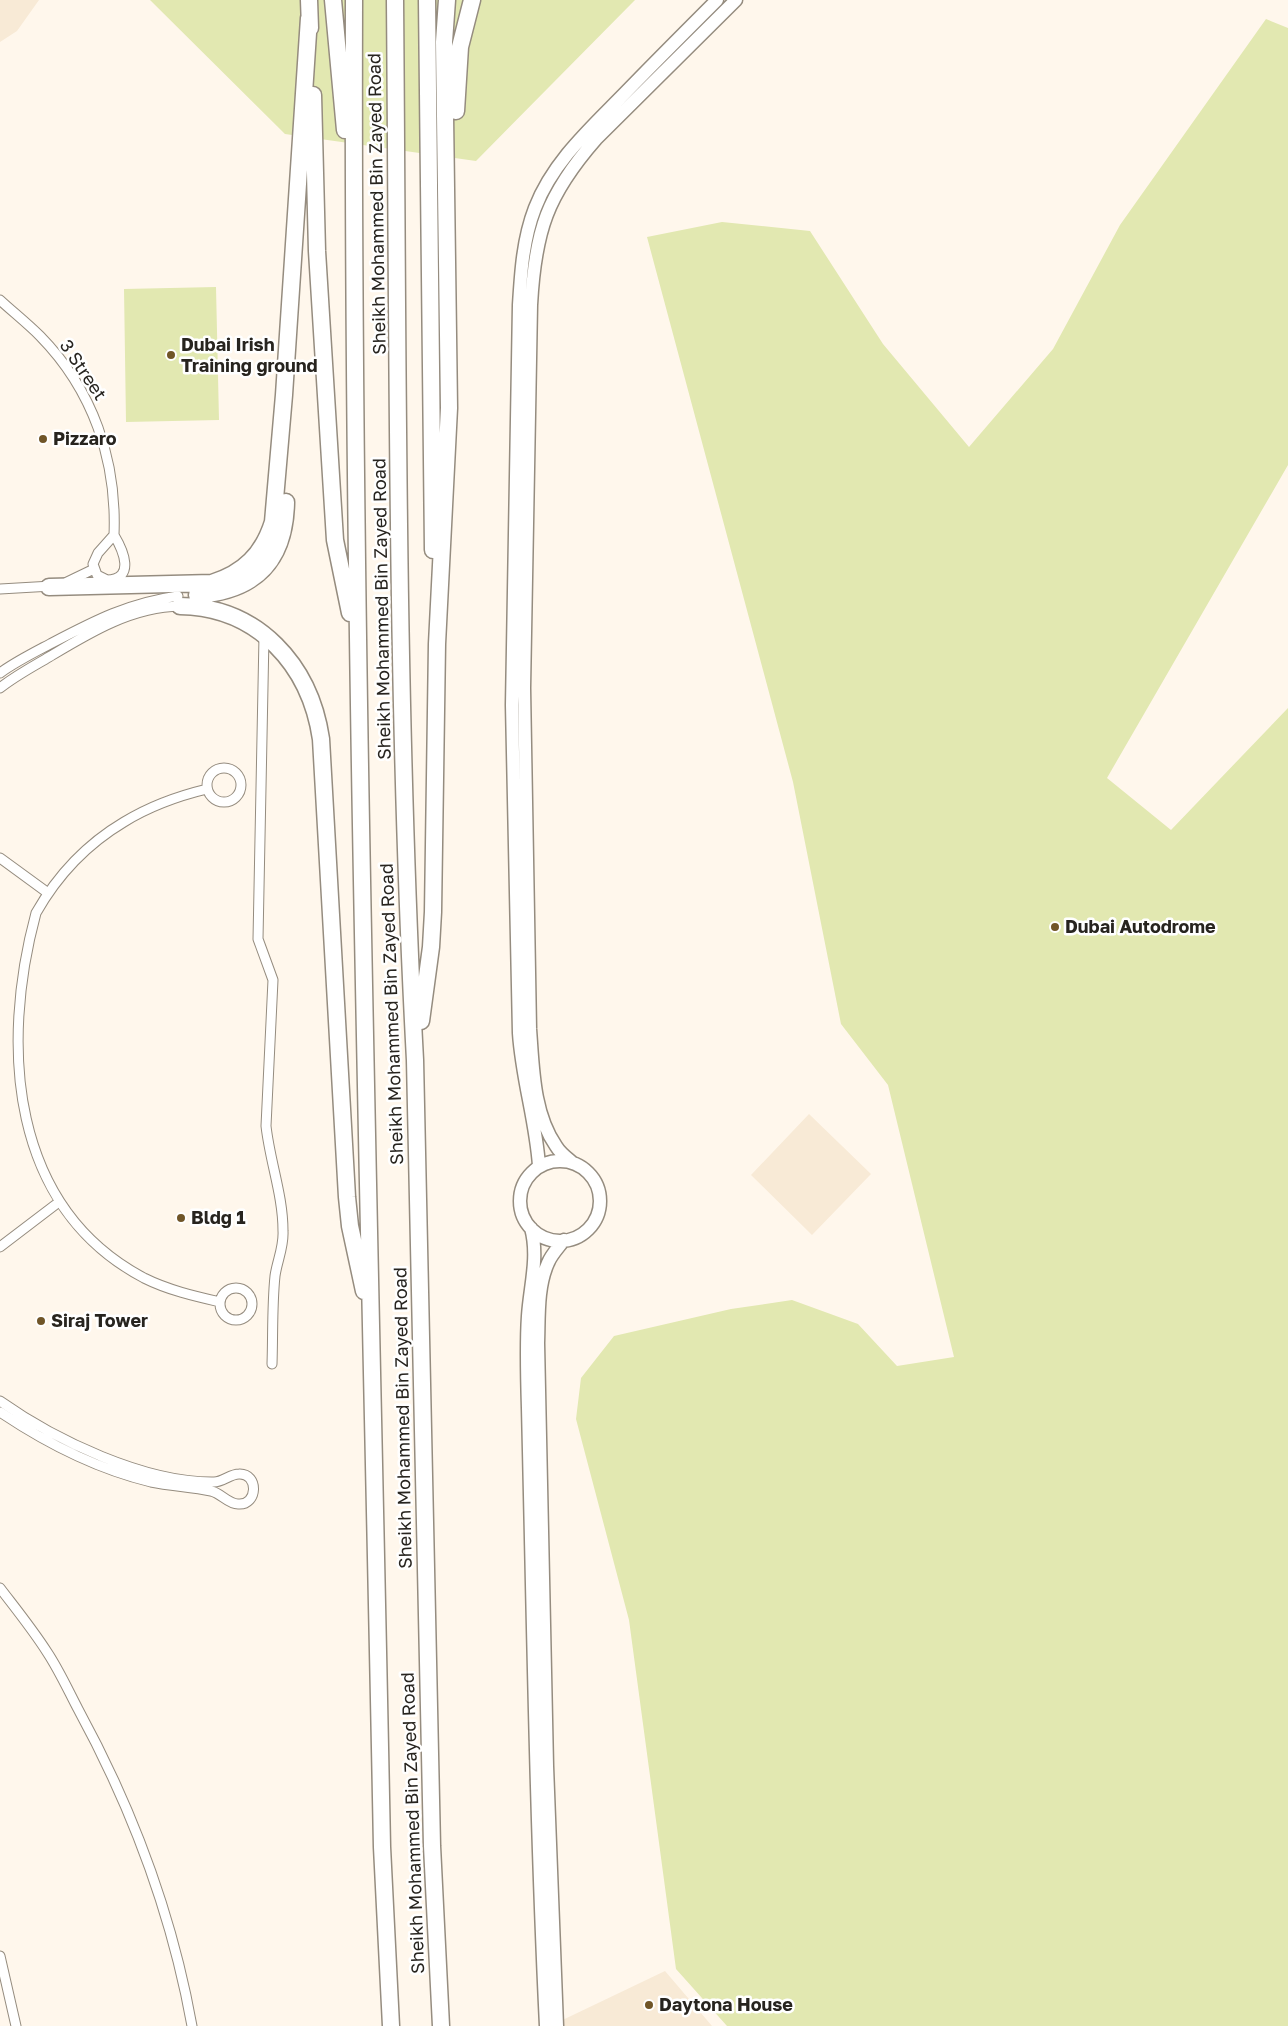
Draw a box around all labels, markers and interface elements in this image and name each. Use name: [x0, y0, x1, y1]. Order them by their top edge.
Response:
street label: Sheikh Mohammed Bin Zayed Road: [362, 53, 390, 355]
place label: Dubai Irish Training ground: [181, 333, 318, 376]
street label: 3 Street: [56, 335, 112, 404]
marker: Dubai Irish Training ground: [165, 349, 177, 361]
place label: Pizzaro: [53, 427, 117, 449]
marker: Pizzaro: [37, 433, 49, 445]
street label: Sheikh Mohammed Bin Zayed Road: [367, 458, 395, 760]
street label: Sheikh Mohammed Bin Zayed Road: [375, 863, 407, 1165]
place label: Dubai Autodrome: [1065, 915, 1216, 937]
marker: Dubai Autodrome: [1049, 921, 1061, 933]
place label: Bldg 1: [191, 1206, 246, 1228]
marker: Bldg 1: [175, 1212, 187, 1224]
street label: Sheikh Mohammed Bin Zayed Road: [388, 1267, 416, 1569]
place label: Siraj Tower: [51, 1309, 148, 1331]
marker: Siraj Tower: [35, 1315, 47, 1327]
street label: Sheikh Mohammed Bin Zayed Road: [396, 1672, 428, 1974]
place label: Daytona House: [659, 1993, 793, 2015]
marker: Daytona House: [643, 1999, 655, 2011]

